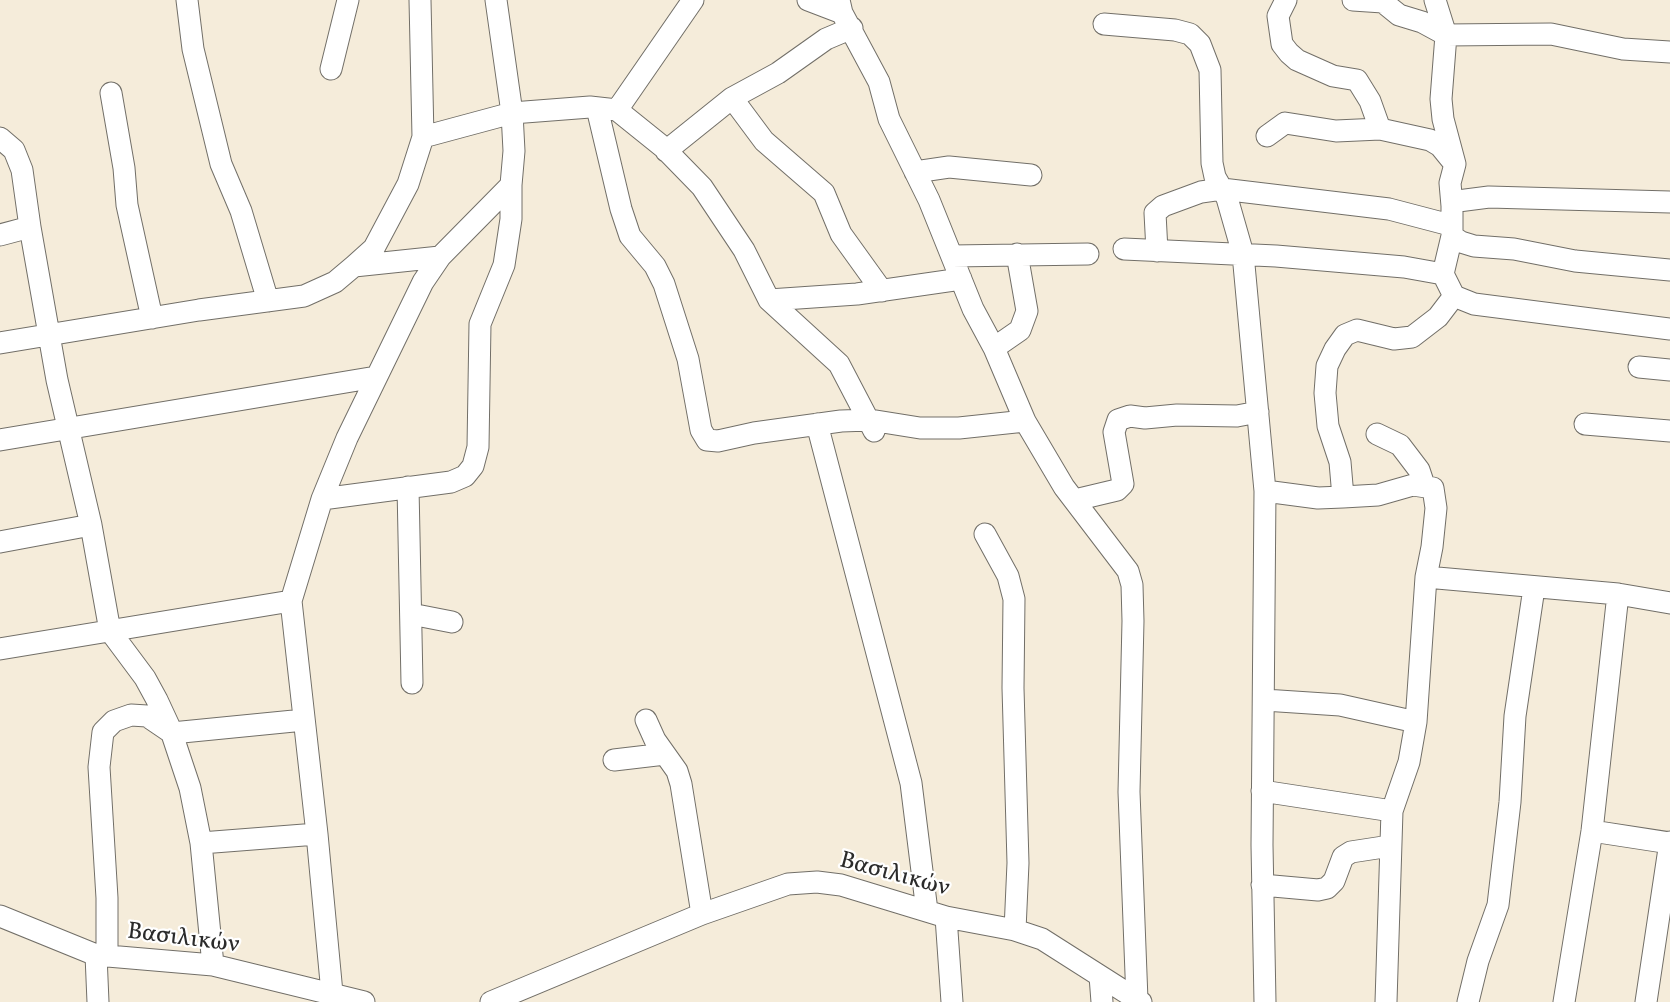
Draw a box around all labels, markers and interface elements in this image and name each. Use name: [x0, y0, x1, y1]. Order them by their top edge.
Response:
street label: Βασιλικών: [836, 848, 952, 904]
street label: Βασιλικών: [126, 919, 240, 961]

